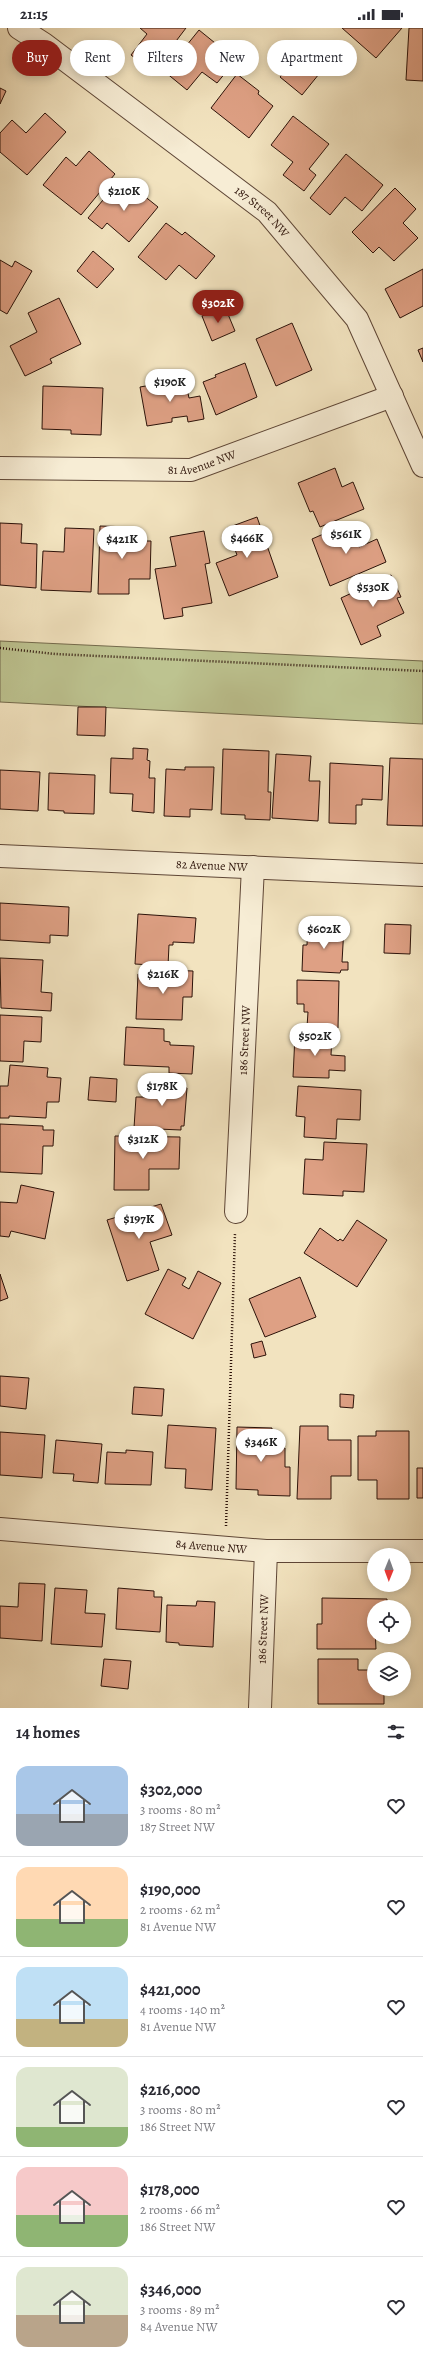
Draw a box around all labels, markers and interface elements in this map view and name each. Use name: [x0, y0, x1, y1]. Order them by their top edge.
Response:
text: 21:15: [20, 4, 48, 24]
chip: Buy: [12, 40, 62, 76]
chip: Rent: [70, 40, 125, 76]
chip: Filters: [133, 40, 197, 76]
chip: New: [205, 40, 259, 76]
chip: Apartment: [267, 40, 357, 76]
pin: $210K: [96, 178, 152, 212]
text: $210K: [108, 182, 140, 199]
street label: 187 Street NW: [231, 182, 293, 241]
pin: $302K: [190, 290, 246, 324]
text: $302K: [201, 294, 235, 311]
pin: $190K: [142, 369, 198, 403]
text: $190K: [154, 373, 186, 390]
street label: 81 Avenue NW: [168, 446, 239, 478]
pin: $561K: [318, 521, 374, 555]
pin: $466K: [219, 525, 275, 559]
text: $561K: [331, 525, 361, 542]
pin: $421K: [94, 526, 150, 560]
text: $466K: [231, 529, 263, 546]
text: $421K: [106, 530, 138, 547]
pin: $530K: [345, 574, 401, 608]
text: $530K: [357, 578, 389, 595]
street label: 82 Avenue NW: [175, 856, 249, 875]
pin: $602K: [296, 916, 352, 950]
text: $602K: [307, 920, 341, 937]
pin: $216K: [135, 961, 191, 995]
text: $216K: [147, 965, 179, 982]
street label: 186 Street NW: [235, 1004, 254, 1075]
pin: $502K: [287, 1023, 343, 1057]
text: $502K: [299, 1027, 331, 1044]
pin: $178K: [134, 1073, 190, 1107]
text: $178K: [146, 1077, 178, 1094]
pin: $312K: [115, 1126, 171, 1160]
text: $312K: [127, 1130, 159, 1147]
pin: $197K: [111, 1206, 167, 1240]
text: $197K: [124, 1210, 154, 1227]
pin: $346K: [233, 1429, 289, 1463]
text: $346K: [245, 1433, 277, 1450]
street label: 84 Avenue NW: [175, 1536, 248, 1557]
north arrow: [367, 1548, 411, 1592]
map controls: [367, 1548, 411, 1696]
street label: 186 Street NW: [254, 1593, 272, 1664]
button: locate: [367, 1600, 411, 1644]
button: layers: [367, 1652, 411, 1696]
text: 14 homes: [16, 1721, 80, 1744]
icon: filters: [385, 1721, 407, 1743]
text: $302,000: [140, 1778, 202, 1801]
icon: home: [48, 1782, 96, 1830]
icon: heart: [385, 1795, 407, 1817]
text: 3 rooms · 80 m²: [140, 1801, 220, 1818]
text: 187 Street NW: [140, 1818, 215, 1835]
text: $190,000: [140, 1878, 201, 1901]
icon: home: [48, 1883, 96, 1931]
icon: heart: [385, 1896, 407, 1918]
text: 2 rooms · 62 m²: [140, 1901, 220, 1918]
text: 81 Avenue NW: [140, 1918, 216, 1935]
text: $421,000: [140, 1978, 200, 2001]
icon: home: [48, 1983, 96, 2031]
icon: heart: [385, 1996, 407, 2018]
text: 4 rooms · 140 m²: [140, 2001, 225, 2018]
text: 81 Avenue NW: [140, 2018, 216, 2035]
text: $216,000: [140, 2078, 200, 2101]
icon: home: [48, 2083, 96, 2131]
icon: heart: [385, 2096, 407, 2118]
text: 3 rooms · 80 m²: [140, 2101, 220, 2118]
text: 186 Street NW: [140, 2118, 215, 2135]
text: $178,000: [140, 2178, 200, 2201]
icon: home: [48, 2183, 96, 2231]
icon: heart: [385, 2196, 407, 2218]
text: 2 rooms · 66 m²: [140, 2201, 220, 2218]
text: 186 Street NW: [140, 2218, 215, 2235]
text: $346,000: [140, 2278, 201, 2301]
icon: home: [48, 2283, 96, 2331]
icon: heart: [385, 2296, 407, 2318]
text: 3 rooms · 89 m²: [140, 2301, 219, 2318]
text: 84 Avenue NW: [140, 2318, 218, 2335]

